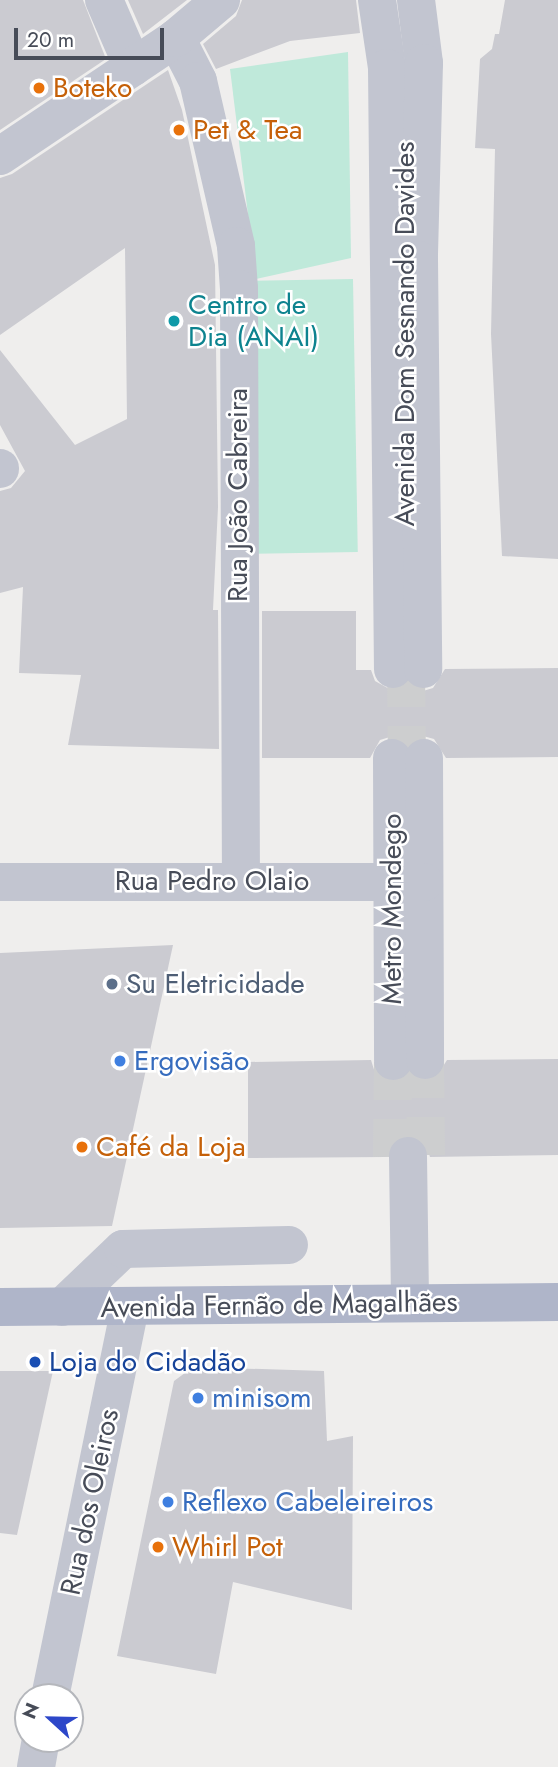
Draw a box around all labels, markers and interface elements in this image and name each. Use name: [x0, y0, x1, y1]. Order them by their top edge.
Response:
scale bar: [18, 14, 168, 58]
text: 20 m: [27, 25, 74, 55]
place label: Boteko: [53, 71, 132, 105]
marker: Boteko: [31, 80, 47, 96]
place label: Pet & Tea: [193, 113, 302, 147]
marker: Pet & Tea: [171, 122, 187, 138]
street label: Avenida Dom Sesnando Davides: [388, 142, 422, 526]
place label: Centro de Dia (ANAI): [188, 288, 319, 354]
marker: Centro de Dia (ANAI): [166, 313, 182, 329]
street label: Rua João Cabreira: [221, 388, 255, 602]
street label: Metro Mondego: [375, 814, 409, 1004]
street label: Rua Pedro Olaio: [115, 864, 309, 898]
place label: Su Eletricidade: [126, 967, 305, 1001]
marker: Su Eletricidade: [104, 976, 120, 992]
place label: Ergovisão: [134, 1044, 249, 1078]
marker: Ergovisão: [112, 1053, 128, 1069]
place label: Café da Loja: [96, 1130, 246, 1164]
marker: Café da Loja: [74, 1139, 90, 1155]
street label: Avenida Fernão de Magalhães: [100, 1285, 458, 1325]
place label: Loja do Cidadão: [49, 1345, 246, 1379]
marker: Loja do Cidadão: [27, 1354, 43, 1370]
place label: minisom: [212, 1381, 312, 1415]
marker: minisom: [190, 1390, 206, 1406]
street label: Rua dos Oleiros: [54, 1406, 126, 1598]
place label: Reflexo Cabeleireiros: [182, 1485, 433, 1519]
marker: Reflexo Cabeleireiros: [160, 1494, 176, 1510]
place label: Whirl Pot: [172, 1530, 283, 1564]
marker: Whirl Pot: [150, 1539, 166, 1555]
north arrow: [14, 1683, 84, 1753]
text: N: [16, 1699, 46, 1723]

